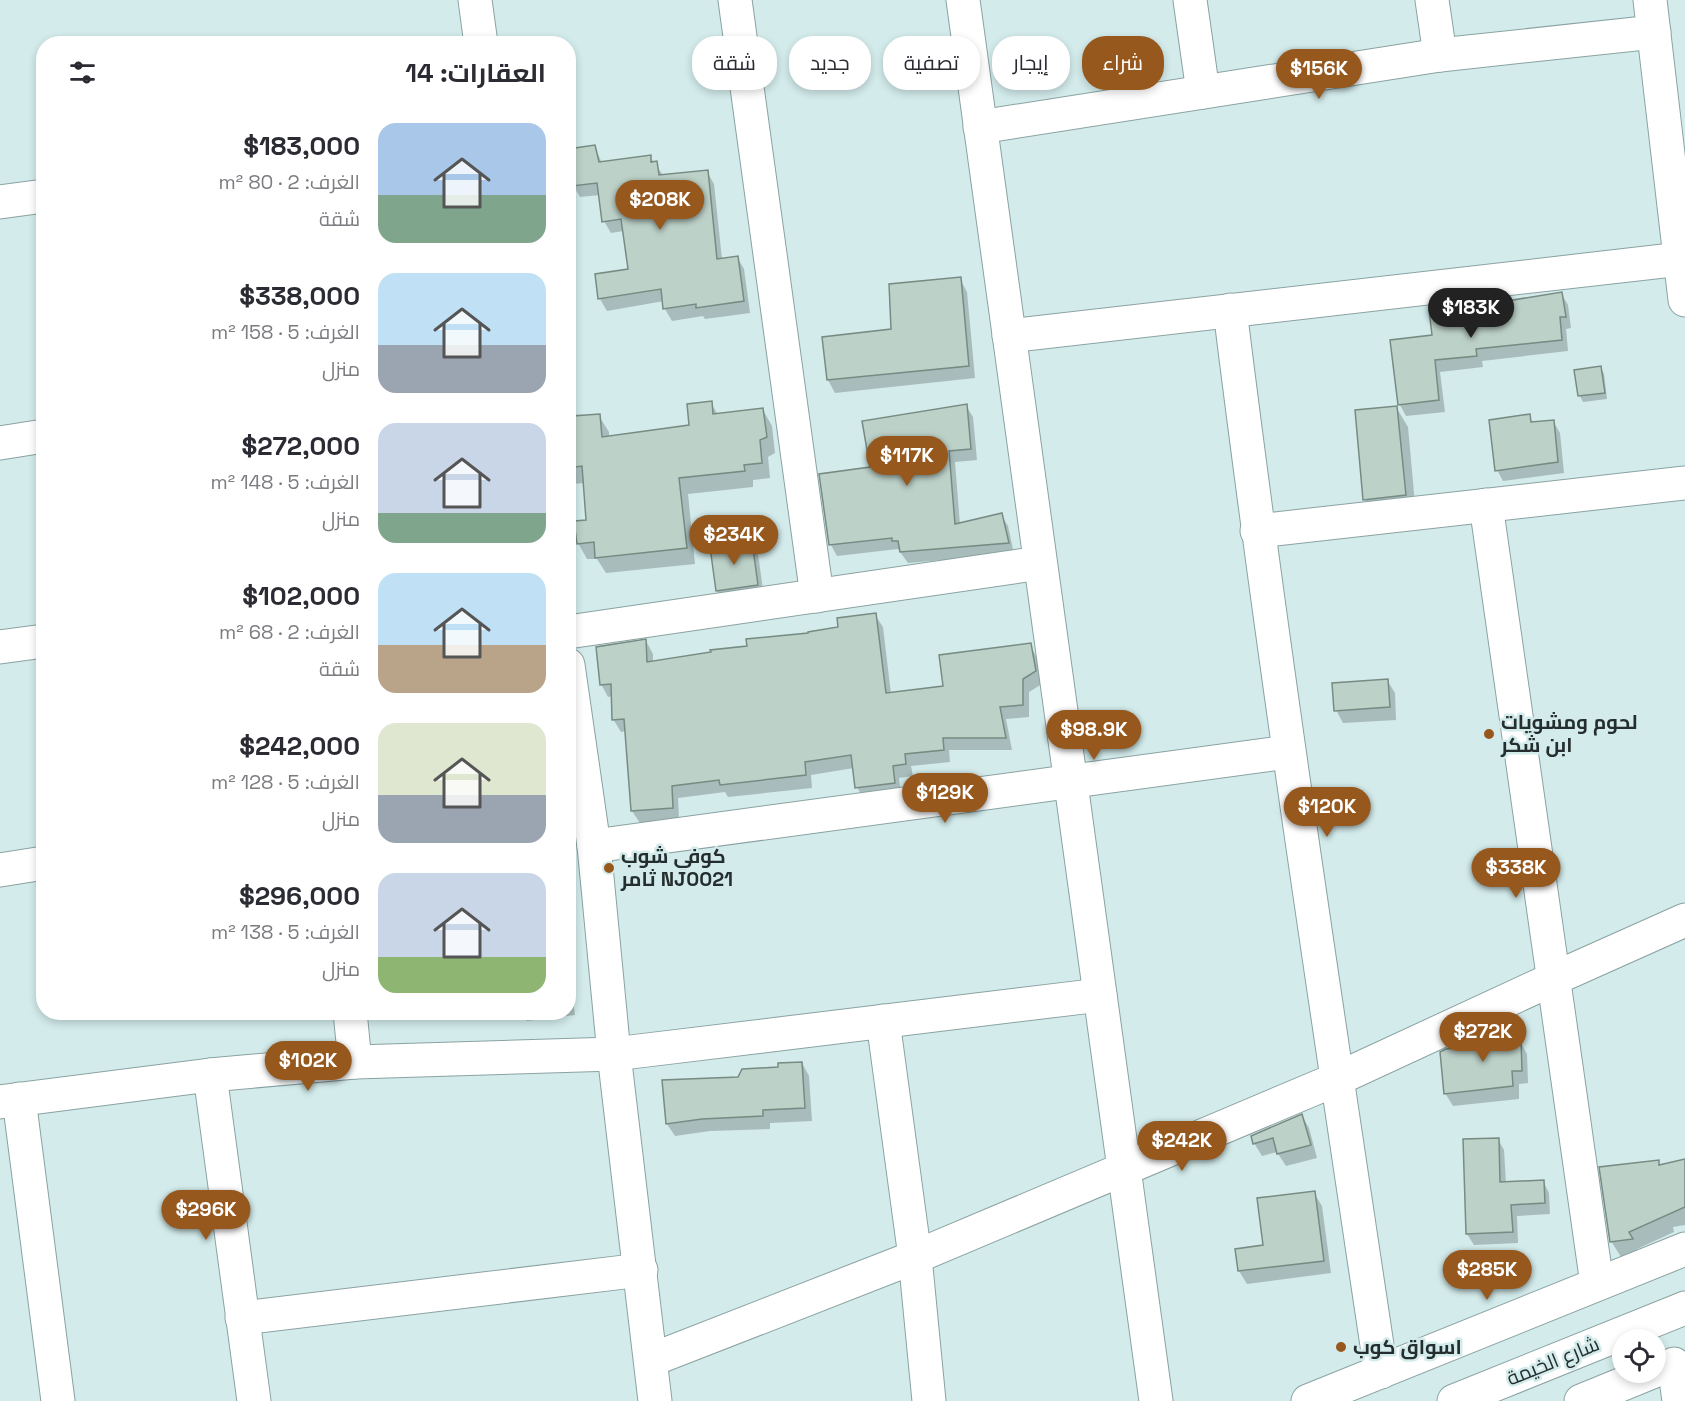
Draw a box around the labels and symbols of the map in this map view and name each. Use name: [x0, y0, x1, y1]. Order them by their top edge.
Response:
pin: $156K: [1277, 49, 1361, 100]
pin: $208K: [618, 180, 702, 231]
pin: $183K: [1429, 288, 1513, 339]
pin: $117K: [865, 436, 949, 487]
pin: $234K: [692, 515, 776, 566]
place label: لحوم ومشويات ابن شكر: [1500, 709, 1638, 758]
pin: $98.9K: [1045, 710, 1143, 761]
marker: لحوم ومشويات ابن شكر: [1482, 727, 1496, 741]
pin: $129K: [903, 773, 987, 824]
pin: $120K: [1285, 787, 1369, 838]
place label: كوفي شوب ثامر NJ0021: [620, 843, 733, 892]
pin: $338K: [1474, 848, 1558, 899]
marker: كوفي شوب ثامر NJ0021: [602, 861, 616, 875]
pin: $272K: [1441, 1012, 1525, 1063]
pin: $102K: [266, 1041, 350, 1092]
pin: $242K: [1140, 1121, 1224, 1172]
pin: $296K: [164, 1190, 248, 1241]
pin: $285K: [1445, 1250, 1529, 1301]
street label: شارع الخيمة: [1503, 1331, 1604, 1392]
place label: اسواق كوب: [1353, 1334, 1462, 1360]
marker: اسواق كوب: [1334, 1340, 1348, 1354]

